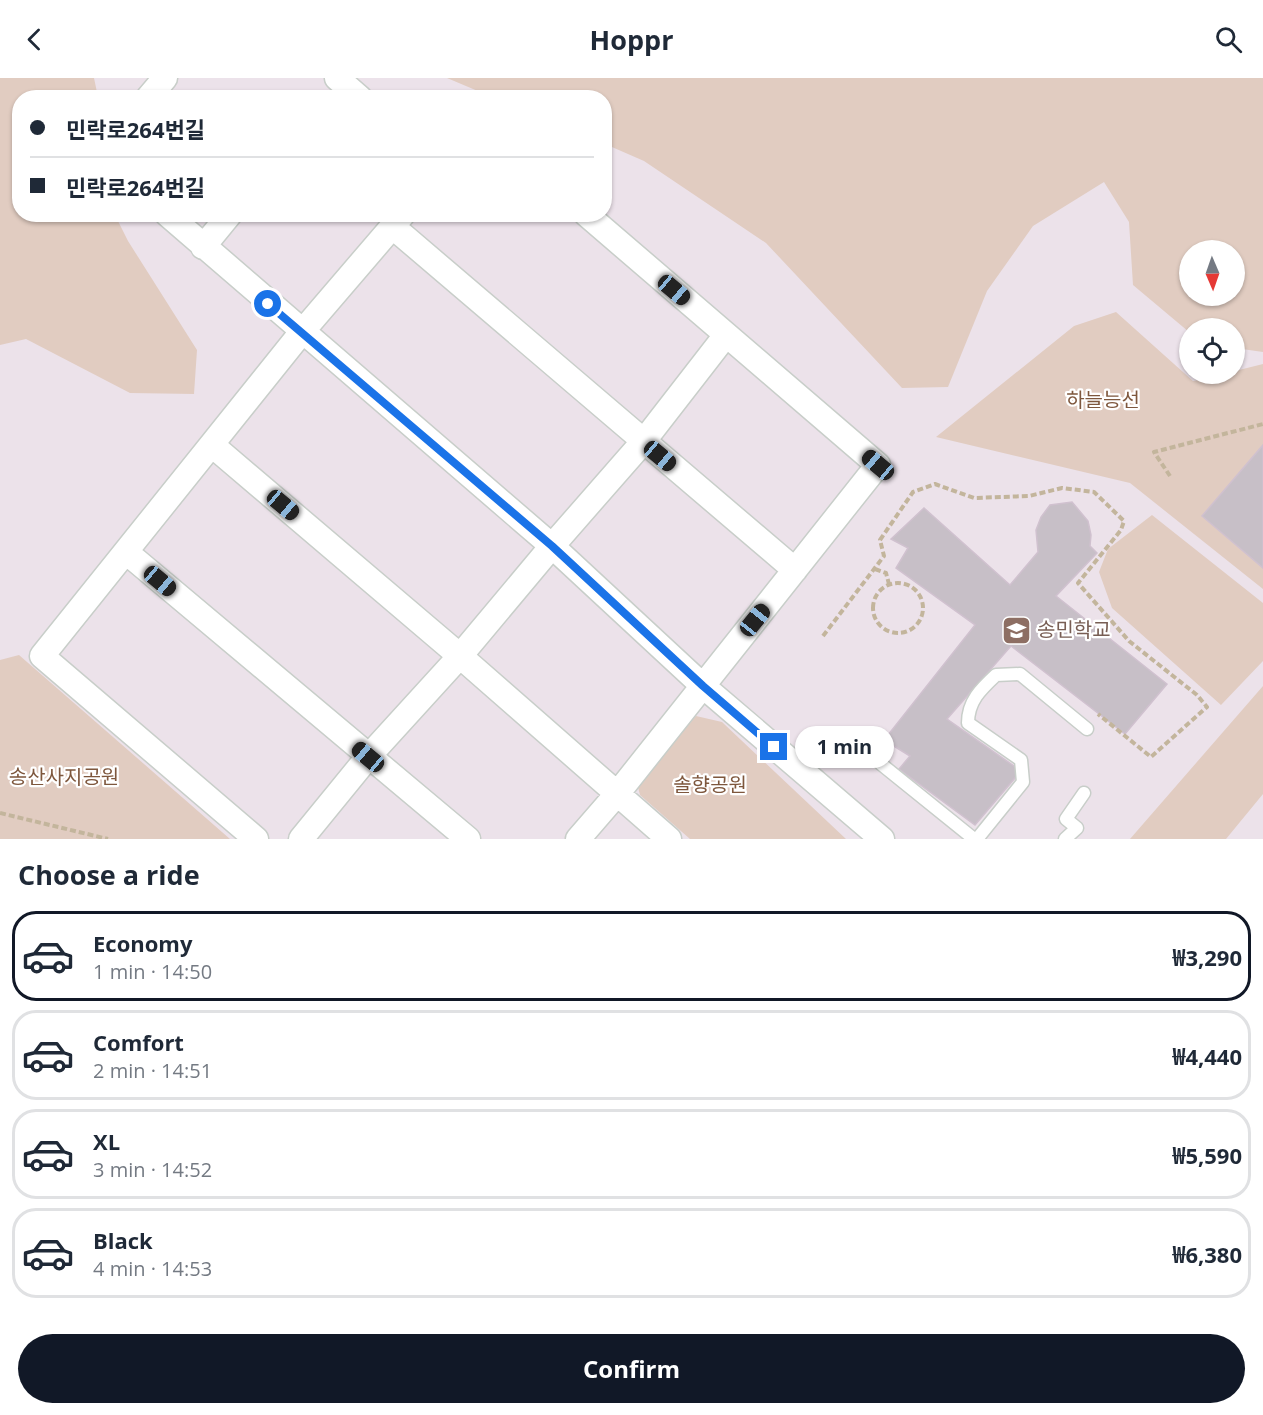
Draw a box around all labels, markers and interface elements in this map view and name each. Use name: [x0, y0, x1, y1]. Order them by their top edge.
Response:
text: Hoppr: [590, 21, 673, 58]
icon: back: [18, 23, 51, 56]
icon: search: [1212, 23, 1245, 56]
text: 민락로264번길: [66, 114, 205, 144]
text: 민락로264번길: [66, 172, 205, 202]
north arrow: [1179, 240, 1245, 306]
map controls: [1179, 240, 1245, 384]
car: [654, 272, 694, 308]
route start: [254, 290, 281, 317]
button: locate: [1179, 318, 1245, 384]
park label: 하늘능선: [1066, 386, 1140, 413]
car: [640, 438, 680, 474]
car: [858, 447, 898, 483]
car: [263, 487, 303, 523]
car: [140, 563, 180, 599]
car: [737, 600, 773, 640]
school or university icon: 송민학교: [1000, 614, 1032, 646]
place label: 송민학교: [1037, 616, 1111, 643]
callout: 1 min: [795, 726, 894, 768]
route end: [760, 733, 787, 760]
text: 1 min: [817, 733, 872, 760]
car: [348, 739, 388, 775]
park label: 송산사지공원: [9, 763, 119, 790]
park label: 솔향공원: [673, 771, 747, 798]
text: Choose a ride: [18, 856, 200, 893]
text: Economy: [93, 928, 192, 958]
icon: car: [21, 929, 75, 983]
text: ₩3,290: [1172, 942, 1242, 972]
text: 1 min · 14:50: [93, 958, 212, 985]
text: Comfort: [93, 1027, 184, 1057]
icon: car: [21, 1028, 75, 1082]
text: ₩4,440: [1172, 1041, 1242, 1071]
text: 2 min · 14:51: [93, 1057, 212, 1084]
text: XL: [93, 1126, 120, 1156]
icon: car: [21, 1127, 75, 1181]
text: ₩5,590: [1172, 1140, 1242, 1170]
text: 3 min · 14:52: [93, 1156, 212, 1183]
text: Black: [93, 1225, 153, 1255]
icon: car: [21, 1226, 75, 1280]
text: ₩6,380: [1172, 1239, 1242, 1269]
text: 4 min · 14:53: [93, 1255, 212, 1282]
button: Confirm: [18, 1334, 1245, 1403]

